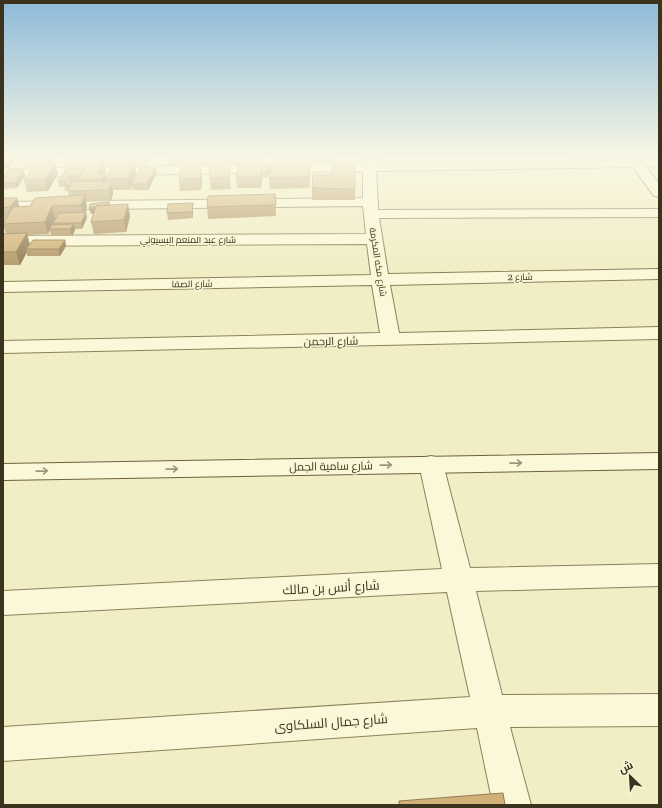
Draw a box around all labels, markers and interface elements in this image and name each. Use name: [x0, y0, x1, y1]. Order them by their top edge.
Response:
street label: شارع مكه المكرمة: [367, 227, 388, 297]
street label: شارع عبد المنعم البسيوني: [140, 235, 236, 247]
street label: شارع 2: [508, 272, 532, 283]
street label: شارع الصفا: [172, 279, 212, 290]
street label: شارع الرحمن: [304, 335, 358, 349]
street label: شارع سامية الجمل: [289, 459, 373, 475]
one-way arrow: [509, 459, 522, 467]
one-way arrow: [379, 461, 392, 469]
one-way arrow: [165, 465, 178, 473]
one-way arrow: [35, 467, 48, 475]
street label: شارع أنس بن مالك: [282, 576, 380, 599]
street label: شارع جمال السلكاوى: [274, 711, 388, 735]
north arrow: [610, 756, 650, 796]
text: ش: [617, 759, 635, 776]

